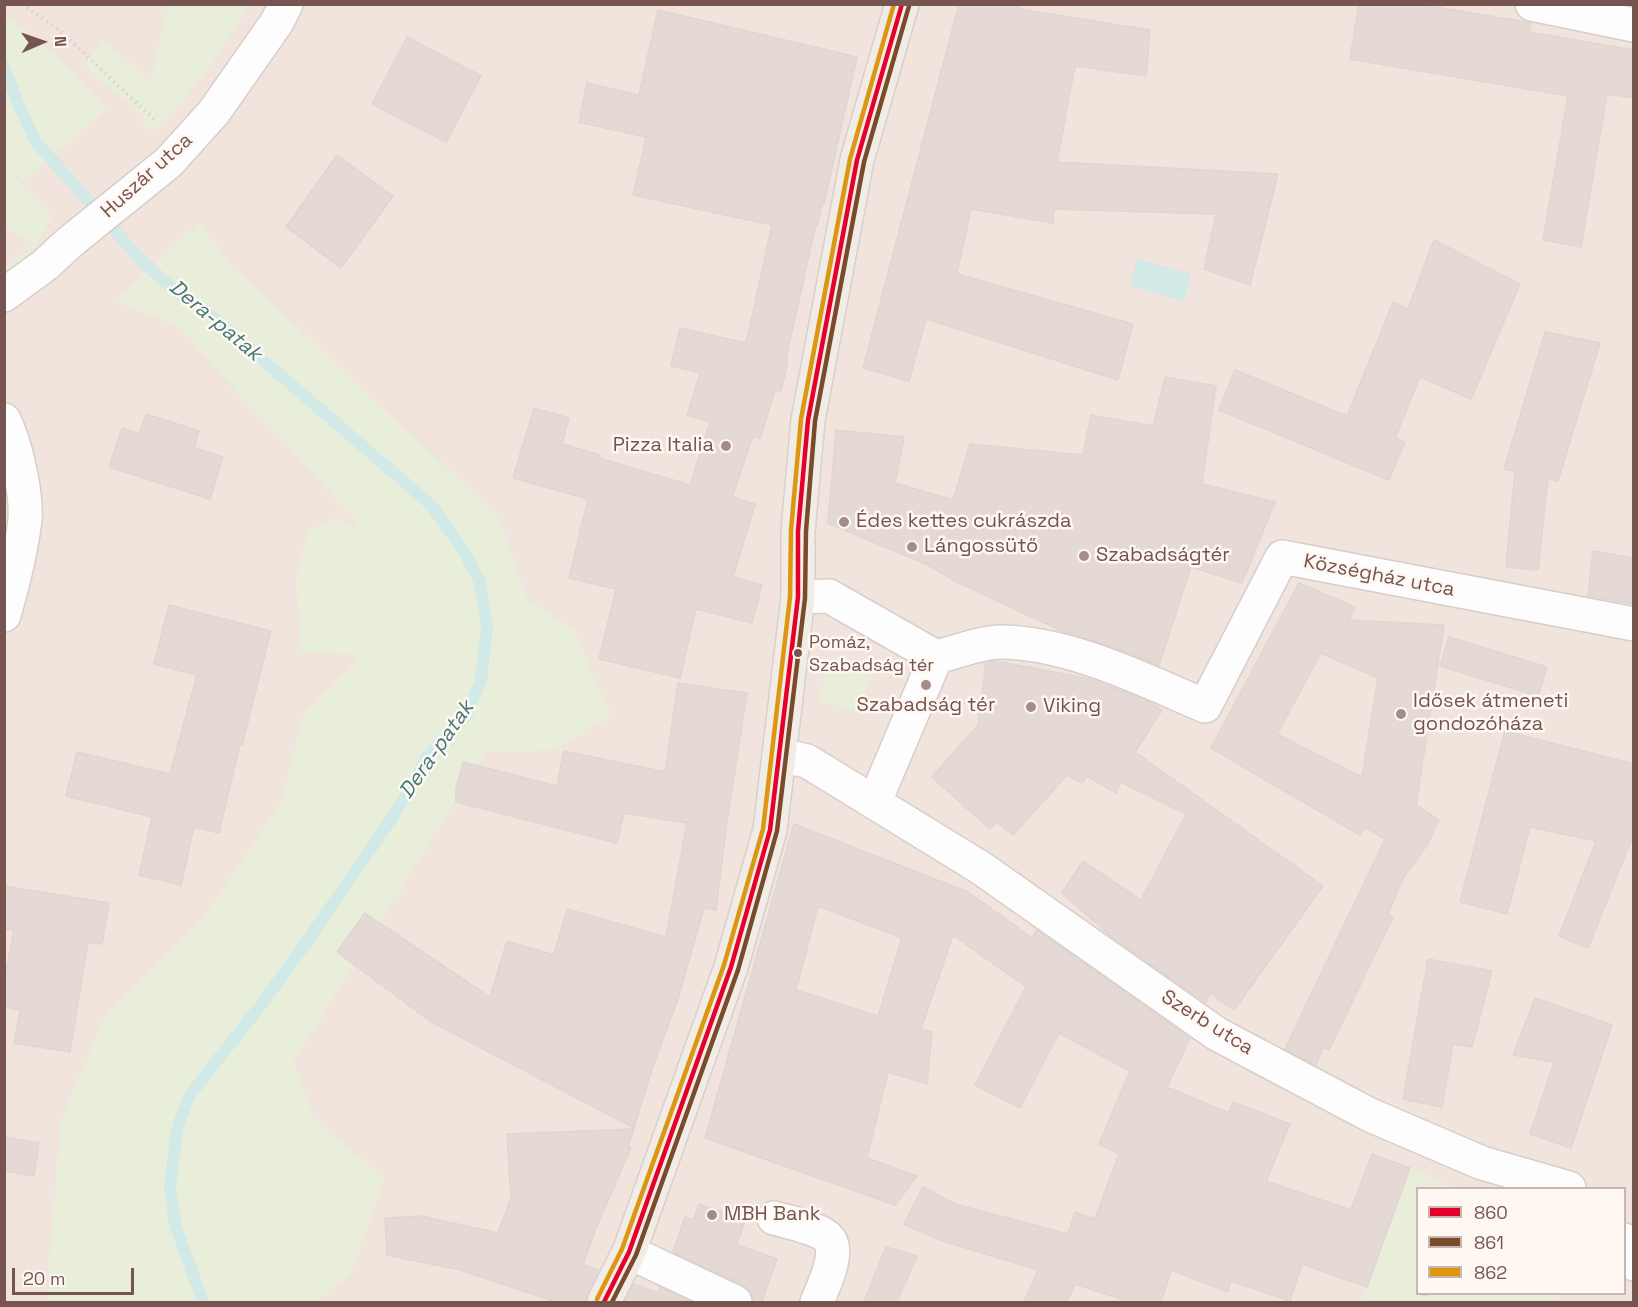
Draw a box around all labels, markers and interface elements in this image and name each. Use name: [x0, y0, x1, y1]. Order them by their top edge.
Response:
north arrow: [12, 12, 72, 72]
text: N: [50, 36, 71, 47]
street label: Huszár utca: [96, 129, 198, 223]
water label: Dera-patak: [164, 275, 266, 367]
place label: Pizza Italia: [613, 434, 714, 458]
marker: Pizza Italia: [719, 439, 733, 453]
place label: Édes kettes cukrászda: [856, 510, 1071, 534]
marker: Édes kettes cukrászda: [837, 515, 851, 529]
place label: Lángossütő: [924, 535, 1038, 559]
marker: Lángossütő: [905, 540, 919, 554]
place label: Szabadságtér: [1096, 544, 1230, 568]
marker: Szabadságtér: [1077, 549, 1091, 563]
street label: Községház utca: [1301, 550, 1457, 602]
place label: Pomáz, Szabadság tér: [809, 632, 934, 674]
marker: Pomáz, Szabadság tér: [792, 647, 804, 659]
marker: Szabadság tér: [919, 678, 933, 692]
place label: Idősek átmeneti gondozóháza: [1413, 690, 1568, 737]
place label: Szabadság tér: [856, 694, 996, 718]
place label: Viking: [1043, 695, 1101, 719]
water label: Dera-patak: [394, 696, 480, 804]
marker: Viking: [1024, 700, 1038, 714]
marker: Idősek átmeneti gondozóháza: [1394, 707, 1408, 721]
street label: Szerb utca: [1156, 985, 1258, 1061]
legend: [1416, 1187, 1626, 1295]
text: 860: [1474, 1201, 1508, 1224]
place label: MBH Bank: [724, 1203, 821, 1227]
marker: MBH Bank: [705, 1208, 719, 1222]
text: 861: [1474, 1231, 1504, 1254]
scale bar: [15, 1256, 136, 1294]
text: 862: [1474, 1261, 1507, 1284]
text: 20 m: [23, 1267, 66, 1290]

